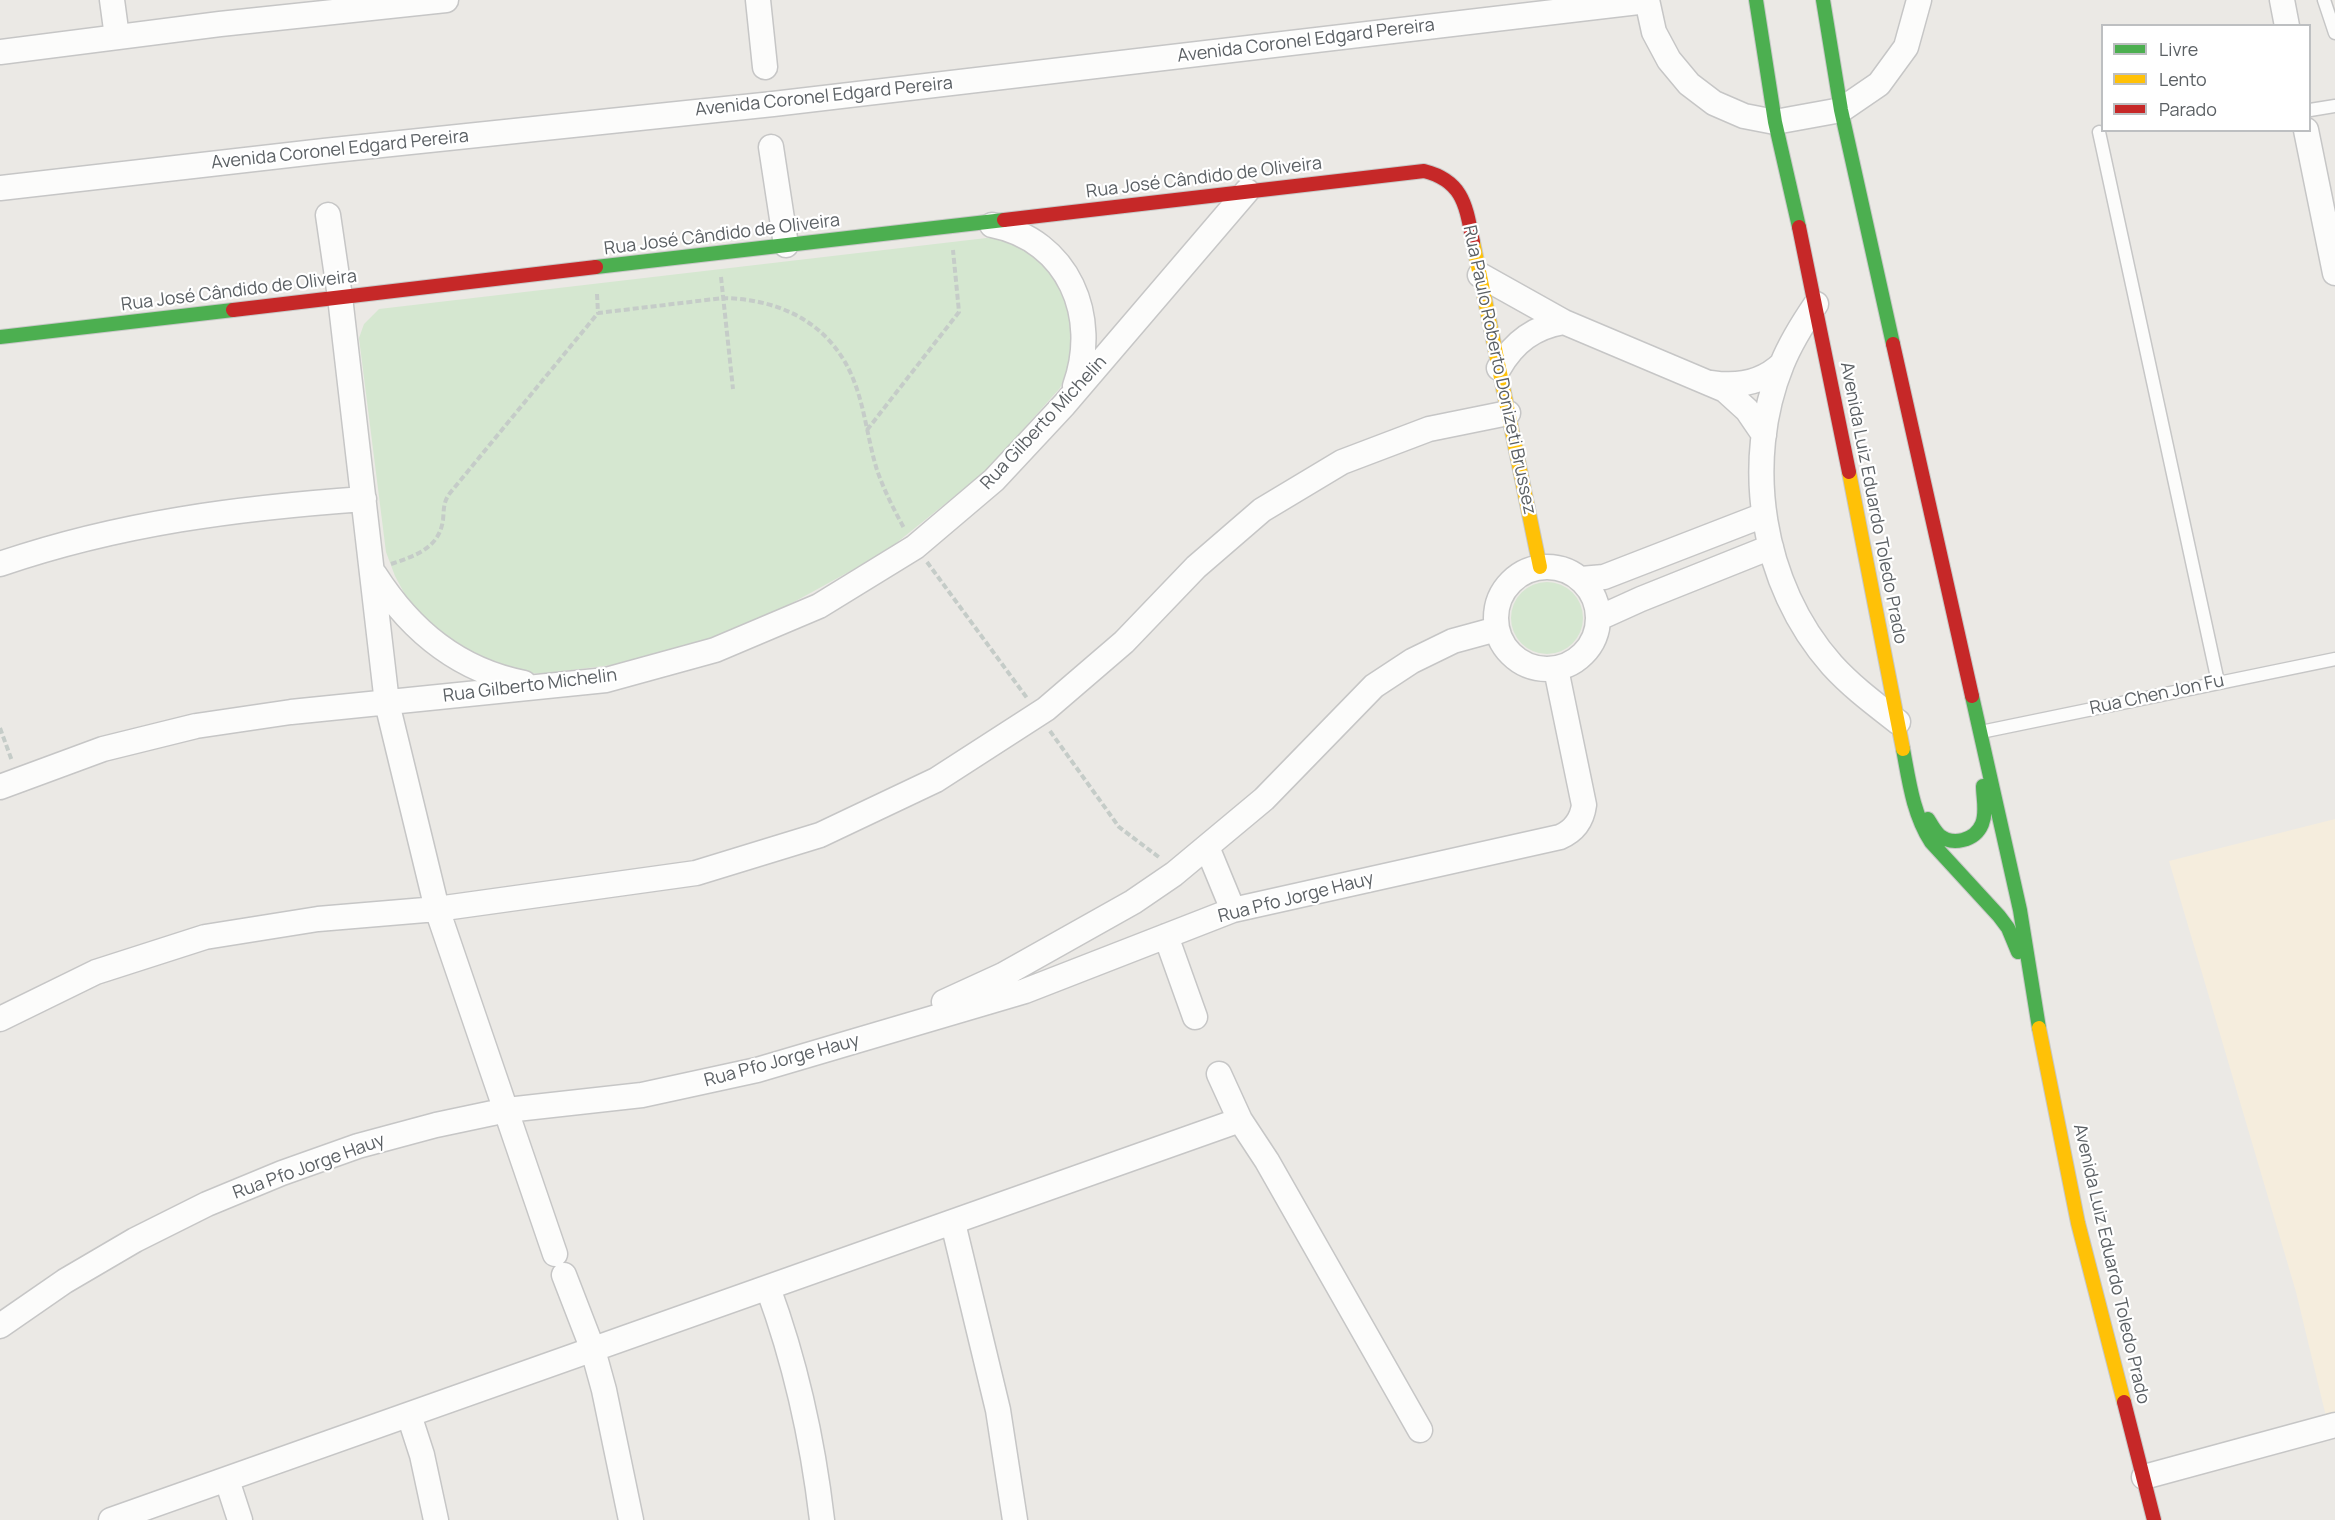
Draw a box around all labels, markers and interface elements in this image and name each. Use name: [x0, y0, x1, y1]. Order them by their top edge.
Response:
street label: Avenida Coronel Edgard Pereira: [1176, 15, 1436, 67]
legend: [2101, 24, 2311, 132]
text: Livre: [2159, 37, 2198, 61]
text: Lento: [2159, 67, 2207, 91]
street label: Avenida Coronel Edgard Pereira: [694, 73, 954, 121]
text: Parado: [2159, 97, 2217, 121]
street label: Avenida Coronel Edgard Pereira: [210, 126, 470, 174]
street label: Rua José Cândido de Oliveira: [1085, 153, 1323, 203]
street label: Rua José Cândido de Oliveira: [603, 210, 841, 260]
street label: Rua Paulo Roberto Donizeti Brussez: [1458, 223, 1540, 517]
street label: Rua José Cândido de Oliveira: [120, 266, 358, 316]
street label: Rua Gilberto Michelin: [976, 352, 1112, 494]
street label: Avenida Luiz Eduardo Toledo Prado: [1835, 360, 1911, 646]
street label: Rua Gilberto Michelin: [442, 665, 618, 707]
street label: Rua Chen Jon Fu: [2088, 670, 2226, 720]
street label: Rua Pfo Jorge Hauy: [1216, 868, 1376, 928]
street label: Rua Pfo Jorge Hauy: [702, 1030, 862, 1092]
street label: Avenida Luiz Eduardo Toledo Prado: [2068, 1122, 2154, 1406]
street label: Rua Pfo Jorge Hauy: [230, 1130, 388, 1204]

